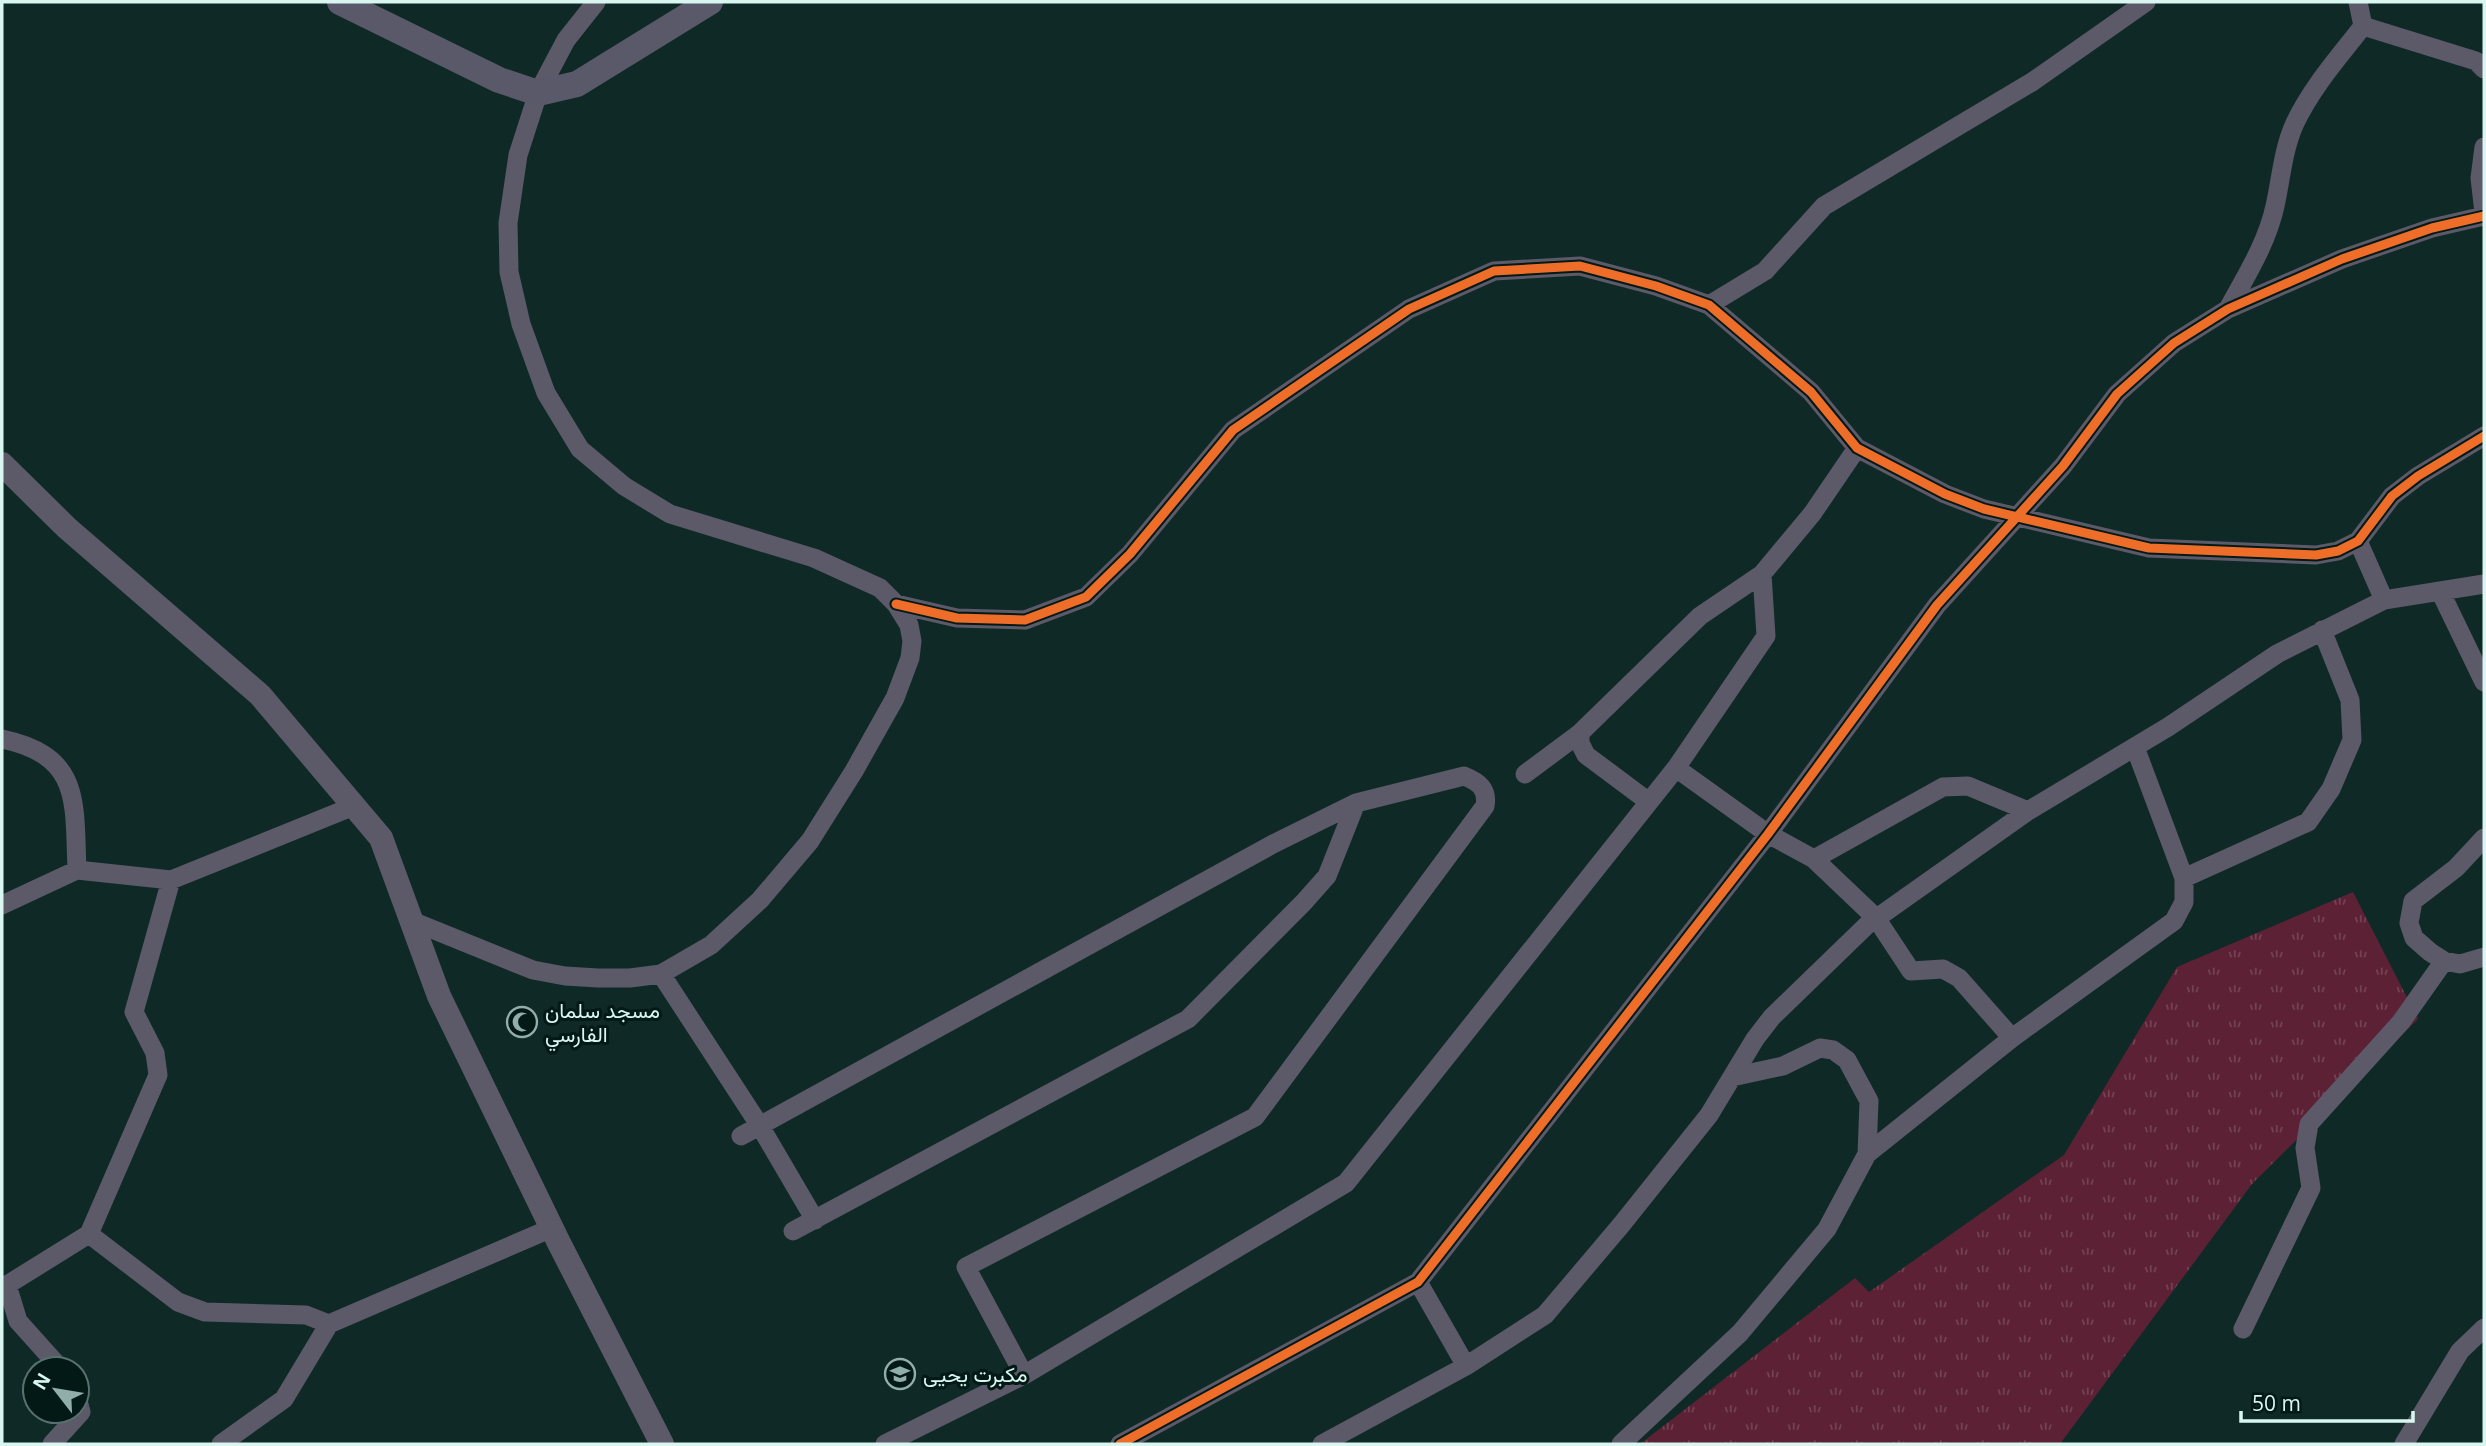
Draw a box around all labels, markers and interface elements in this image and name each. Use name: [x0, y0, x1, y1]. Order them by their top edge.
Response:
place label: مسجد سلمان الفارسي: [545, 996, 660, 1052]
mosque icon: مسجد سلمان الفارسي: [505, 1005, 539, 1039]
north arrow: [21, 1355, 91, 1425]
school or university icon: مكبرت يحيى: [883, 1357, 917, 1391]
place label: مكبرت يحيى: [923, 1360, 1027, 1388]
text: N: [26, 1368, 57, 1395]
scale bar: [2241, 1380, 2412, 1424]
text: 50 m: [2252, 1389, 2301, 1417]

